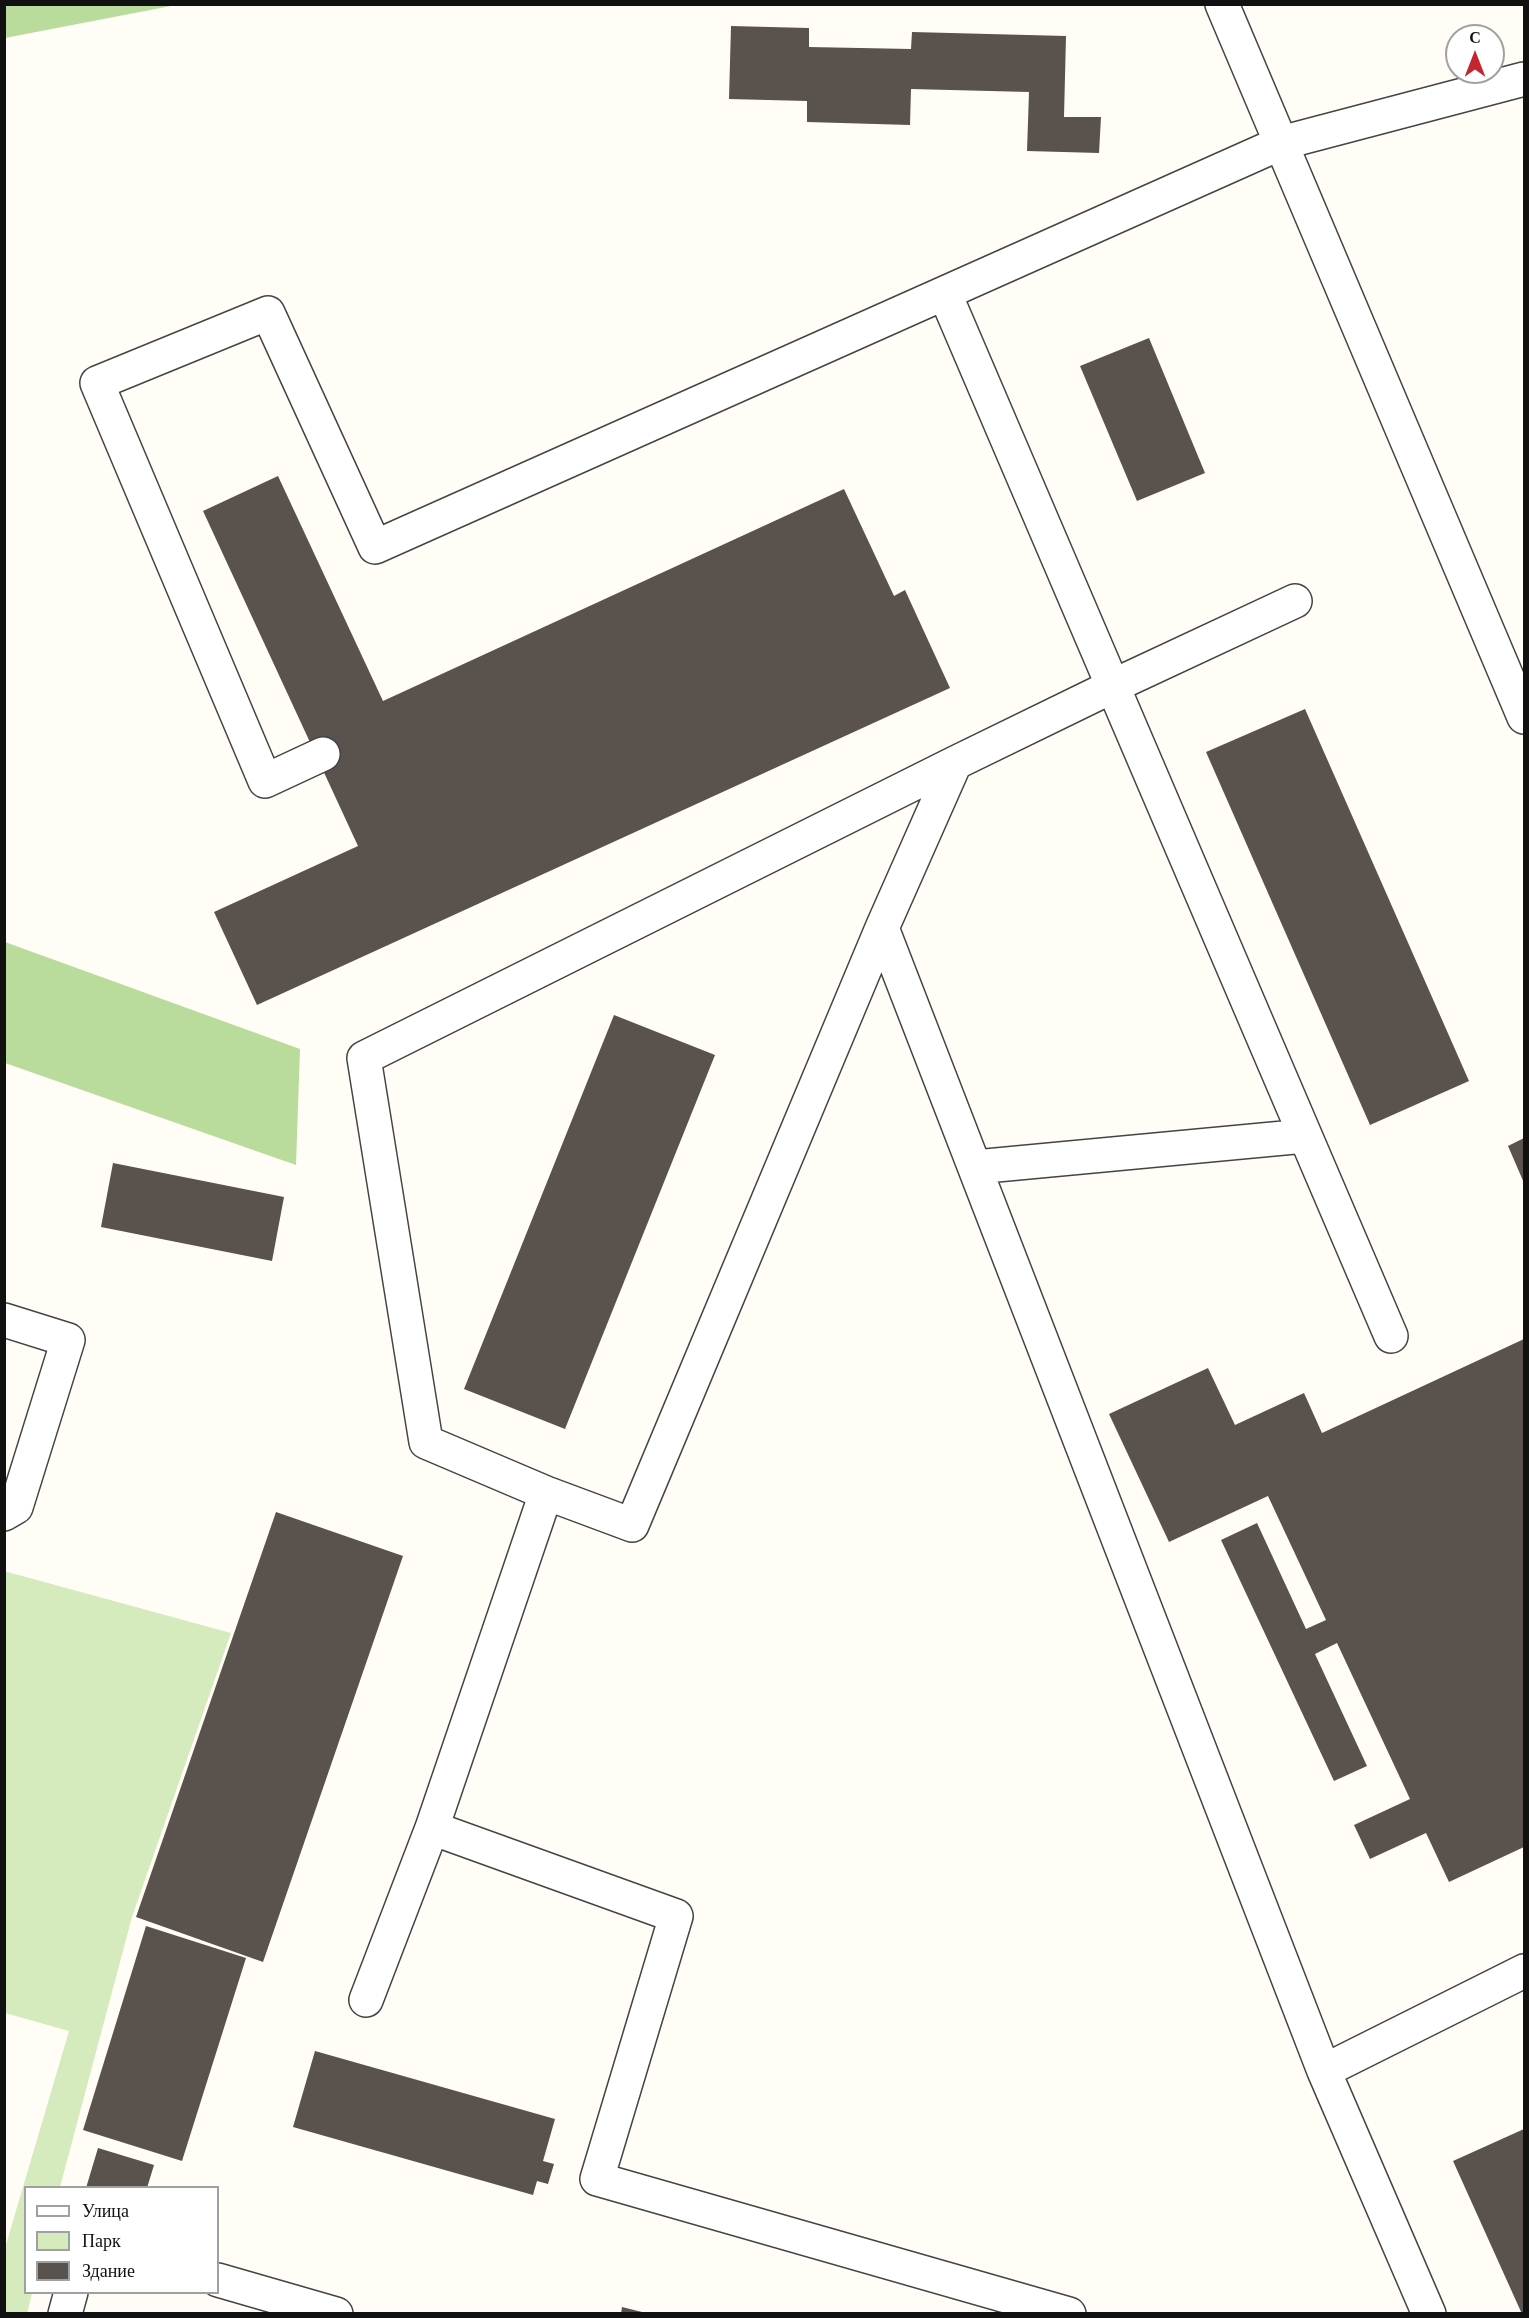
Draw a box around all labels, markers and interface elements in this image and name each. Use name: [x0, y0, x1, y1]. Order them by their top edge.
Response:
north arrow: [1445, 24, 1505, 84]
text: С: [1469, 29, 1481, 46]
legend: [24, 2186, 219, 2294]
text: Улица: [82, 2201, 129, 2221]
text: Парк: [82, 2231, 121, 2251]
text: Здание: [82, 2261, 135, 2281]

